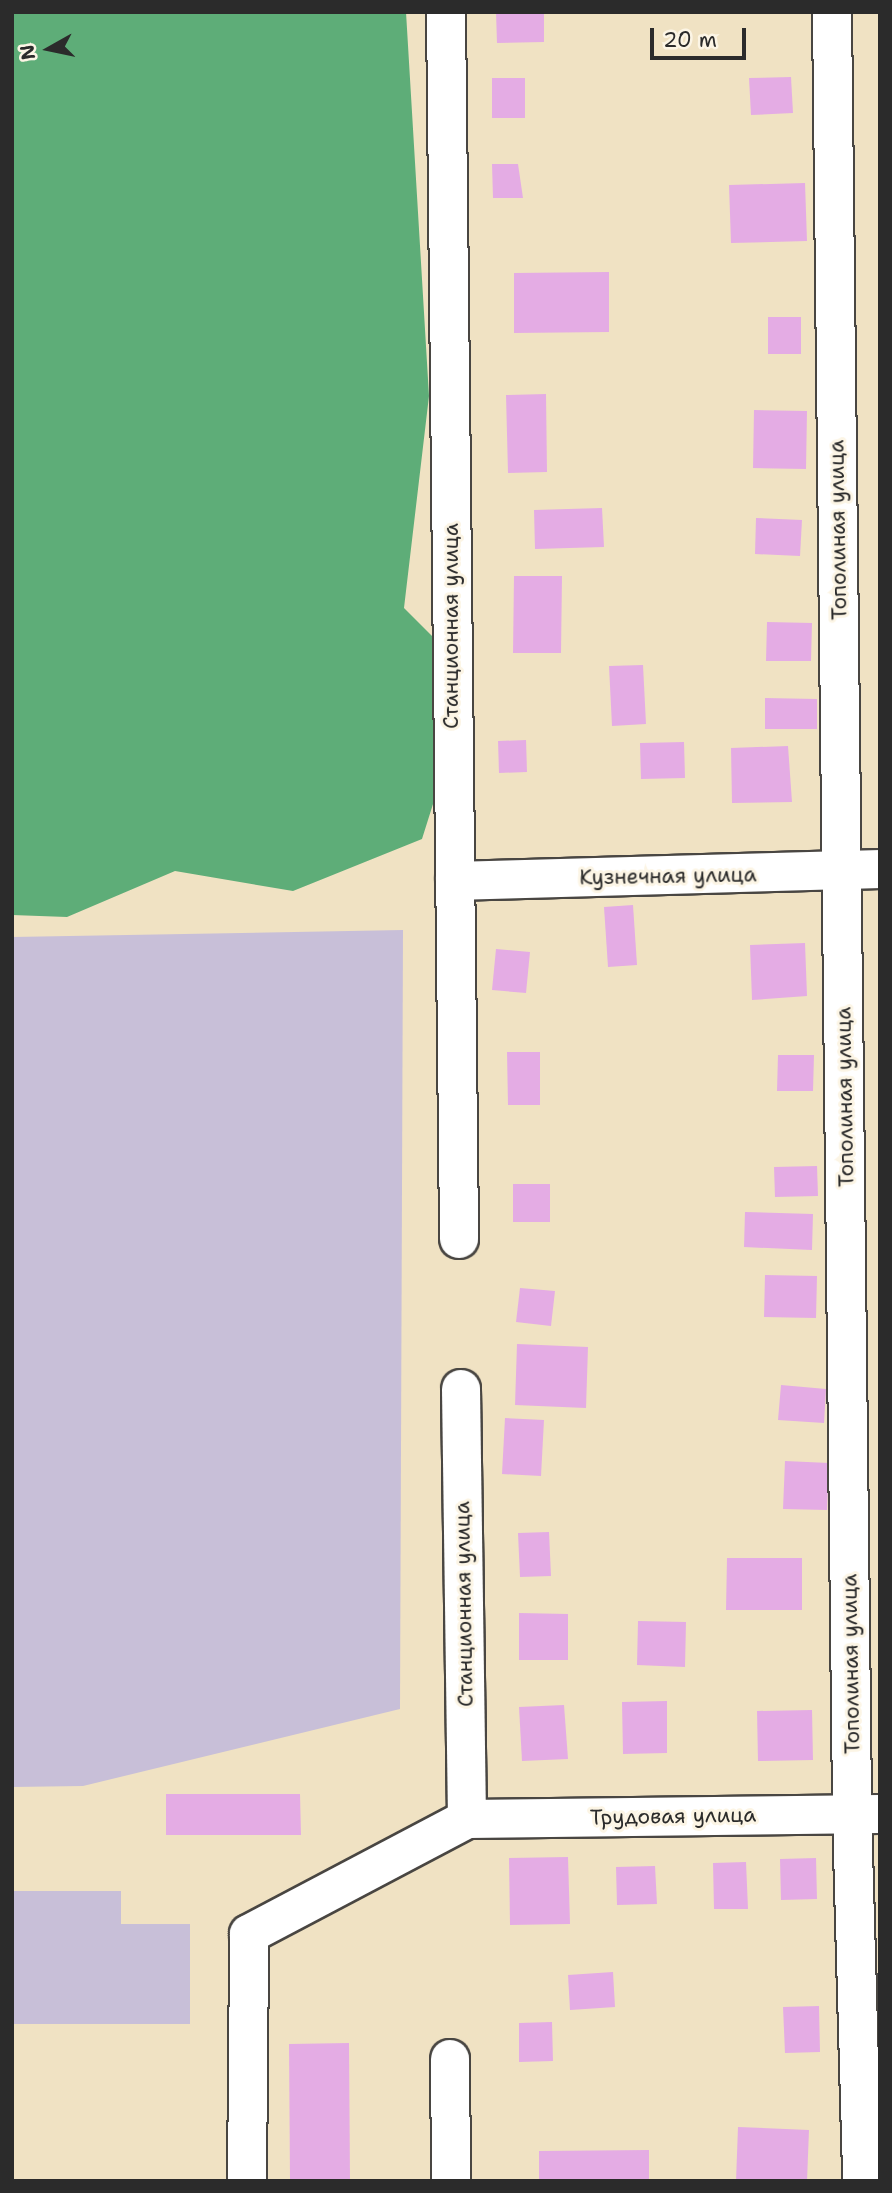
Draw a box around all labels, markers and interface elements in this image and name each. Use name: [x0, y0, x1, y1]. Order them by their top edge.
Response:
north arrow: [14, 14, 84, 84]
scale bar: [654, 14, 750, 58]
text: 20 m: [663, 26, 717, 54]
text: N: [14, 43, 41, 62]
street label: Тополиная улица: [824, 440, 852, 620]
street label: Станционная улица: [438, 523, 464, 729]
street label: Кузнечная улица: [579, 862, 757, 890]
street label: Тополиная улица: [831, 1007, 859, 1187]
street label: Станционная улица: [450, 1501, 478, 1707]
street label: Тополиная улица: [837, 1574, 865, 1754]
street label: Трудовая улица: [590, 1802, 756, 1830]

